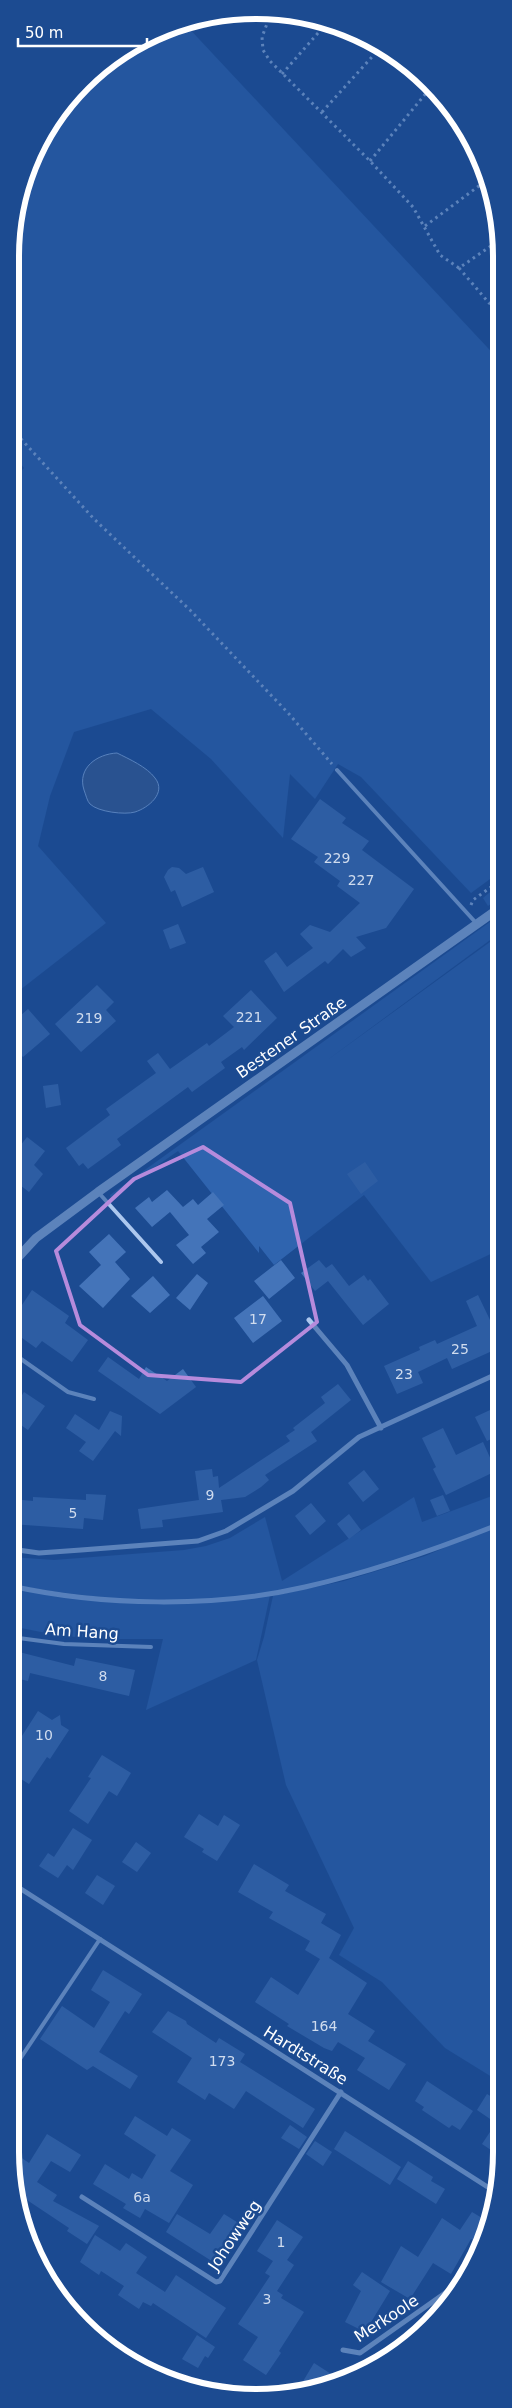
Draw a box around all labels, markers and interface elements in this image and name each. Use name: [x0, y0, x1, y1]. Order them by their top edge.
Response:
scale bar: [18, 15, 146, 47]
text: 50 m: [25, 24, 63, 42]
house number: 229: [324, 850, 350, 866]
house number: 227: [348, 872, 374, 888]
street label: Bestener Straße: [233, 992, 350, 1082]
house number: 221: [236, 1009, 262, 1025]
house number: 219: [76, 1010, 102, 1026]
house number: 17: [249, 1311, 267, 1327]
house number: 25: [451, 1341, 469, 1357]
house number: 23: [395, 1366, 413, 1382]
house number: 9: [206, 1487, 214, 1503]
house number: 5: [69, 1505, 77, 1521]
street label: Am Hang: [45, 1619, 119, 1644]
house number: 8: [99, 1668, 107, 1684]
house number: 10: [35, 1727, 53, 1743]
house number: 164: [311, 2018, 337, 2034]
street label: Hardtstraße: [260, 2022, 351, 2089]
house number: 173: [209, 2053, 235, 2069]
house number: 6a: [133, 2189, 151, 2205]
street label: Johowweg: [203, 2197, 265, 2275]
house number: 1: [277, 2234, 285, 2250]
house number: 3: [263, 2291, 271, 2307]
street label: Merkoole: [351, 2291, 422, 2346]

